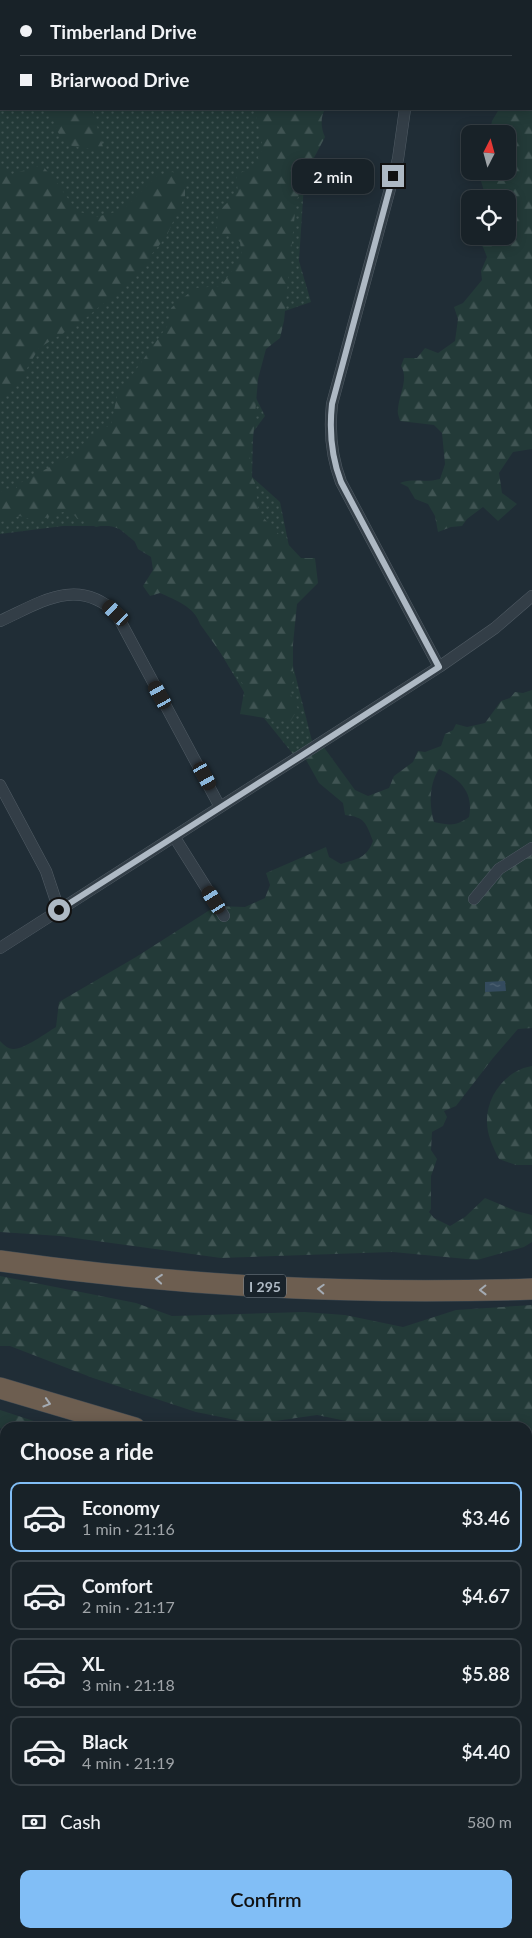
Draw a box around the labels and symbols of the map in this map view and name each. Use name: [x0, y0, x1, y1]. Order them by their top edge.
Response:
north arrow: [461, 125, 516, 180]
callout: 2 min: [293, 158, 376, 194]
route end: [382, 165, 404, 187]
car: [99, 597, 132, 629]
car: [146, 678, 173, 712]
car: [191, 759, 218, 793]
car: [199, 883, 228, 917]
route start: [48, 899, 70, 921]
one-way arrow: [154, 1274, 162, 1285]
road number: I 295: [244, 1274, 286, 1298]
one-way arrow: [317, 1283, 325, 1294]
one-way arrow: [479, 1285, 487, 1296]
one-way arrow: [42, 1397, 50, 1407]

